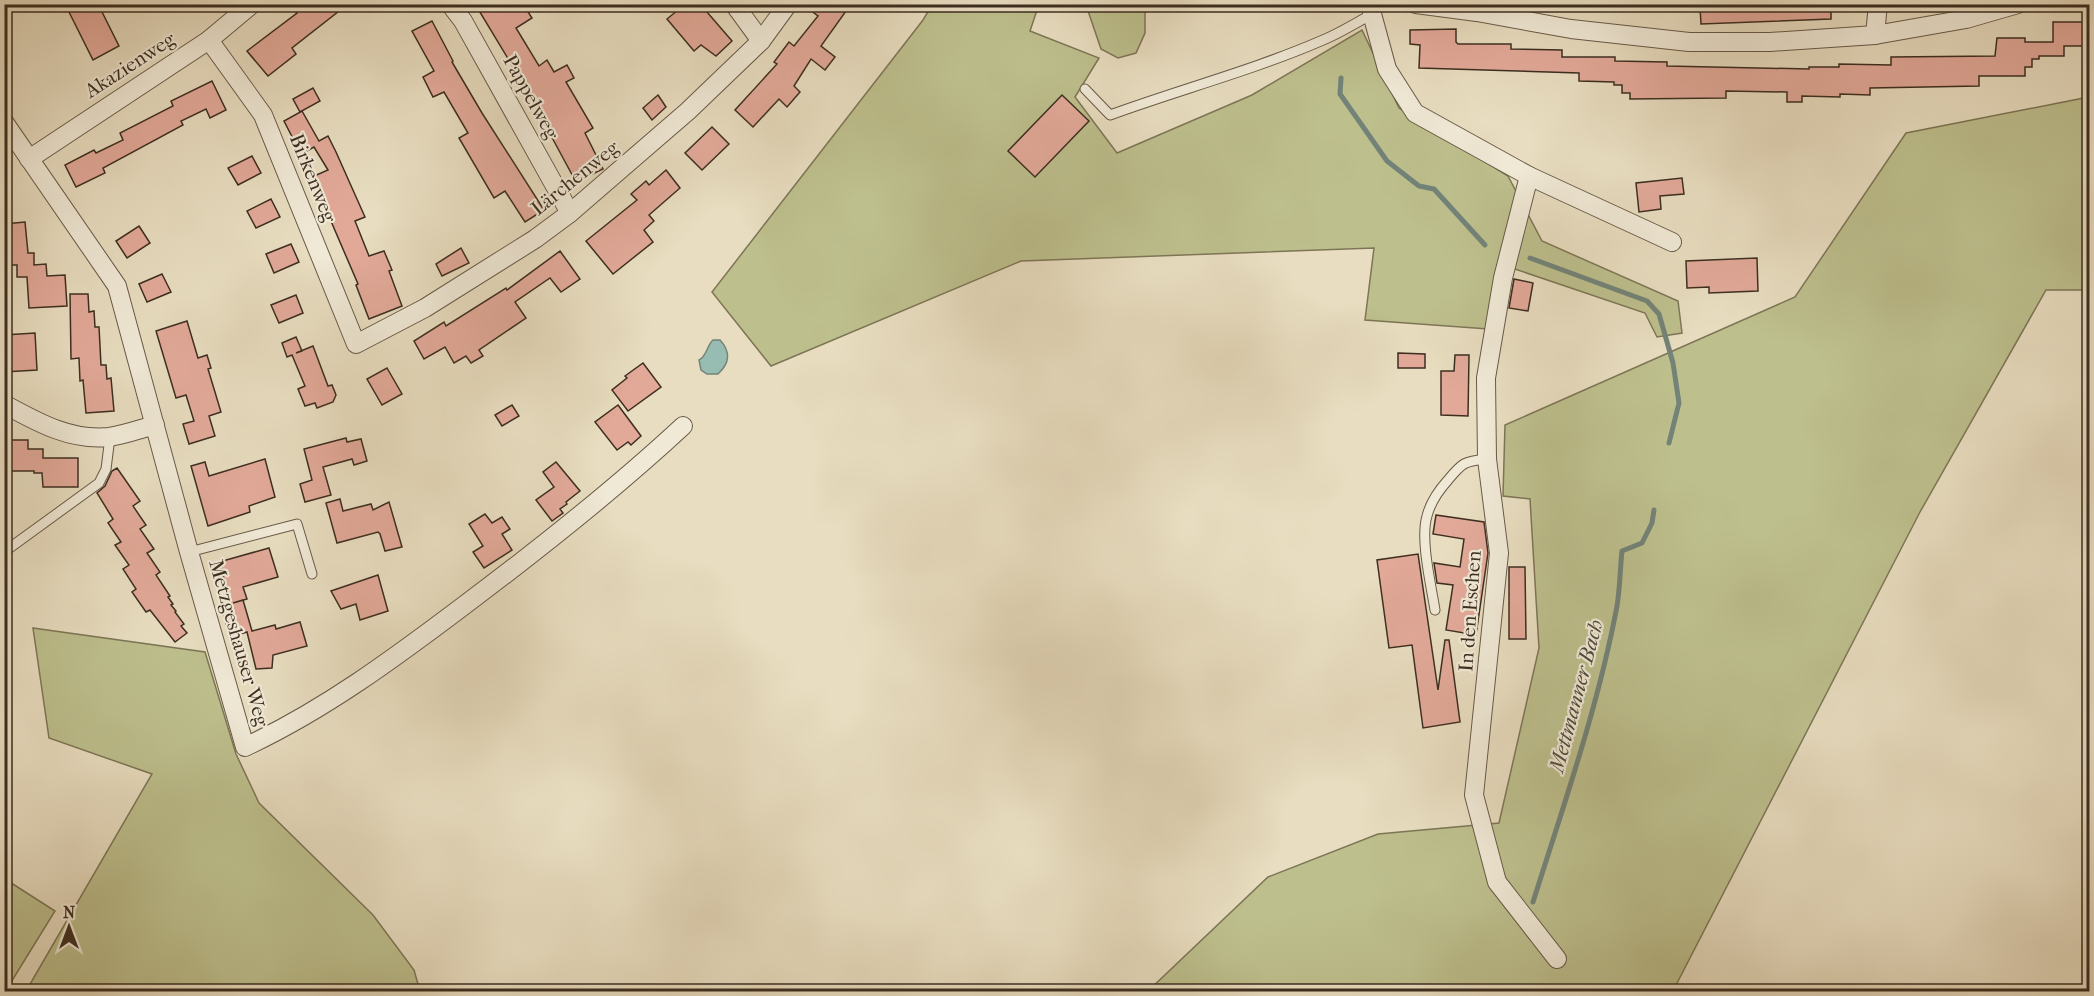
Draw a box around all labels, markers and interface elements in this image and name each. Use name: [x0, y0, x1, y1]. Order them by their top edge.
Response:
street label: Akazienweg: [80, 27, 180, 103]
street label: Pappelweg: [498, 51, 564, 144]
street label: Birkenweg: [285, 130, 341, 226]
street label: Lärchenweg: [527, 136, 624, 220]
street label: In den Eschen: [1454, 549, 1486, 672]
street label: Metzgeshauser Weg: [204, 557, 274, 729]
water label: Mettmanner Bach: [1544, 617, 1608, 777]
north arrow: [39, 897, 99, 957]
text: N: [63, 903, 76, 922]

